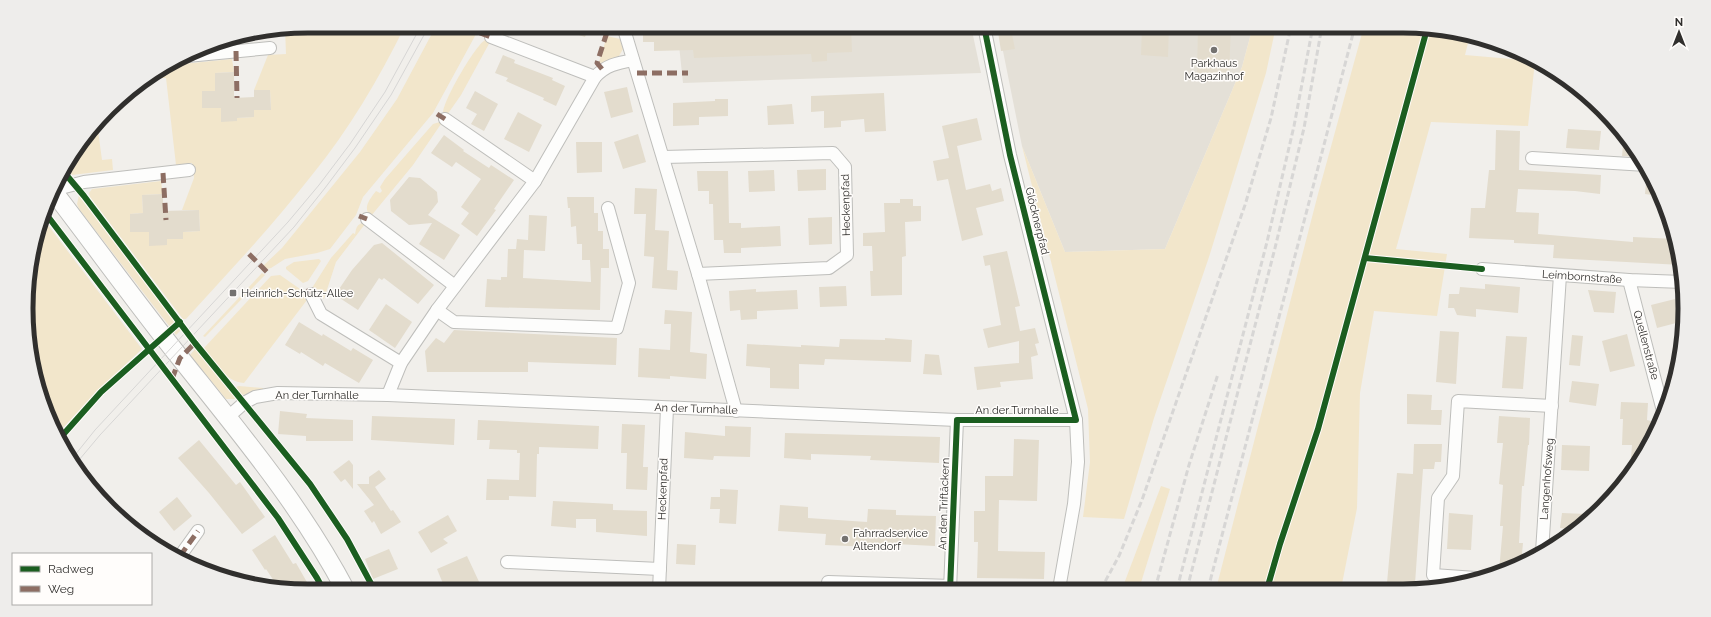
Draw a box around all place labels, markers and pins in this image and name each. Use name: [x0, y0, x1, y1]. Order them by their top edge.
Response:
marker: Parkhaus Magazinhof: [1209, 45, 1219, 55]
place label: Parkhaus Magazinhof: [1184, 57, 1244, 83]
place label: Heinrich-Schütz-Allee: [241, 287, 354, 300]
marker: Heinrich-Schütz-Allee: [228, 288, 238, 298]
place label: Fahrradservice Altendorf: [853, 527, 929, 553]
marker: Fahrradservice Altendorf: [840, 534, 850, 544]

